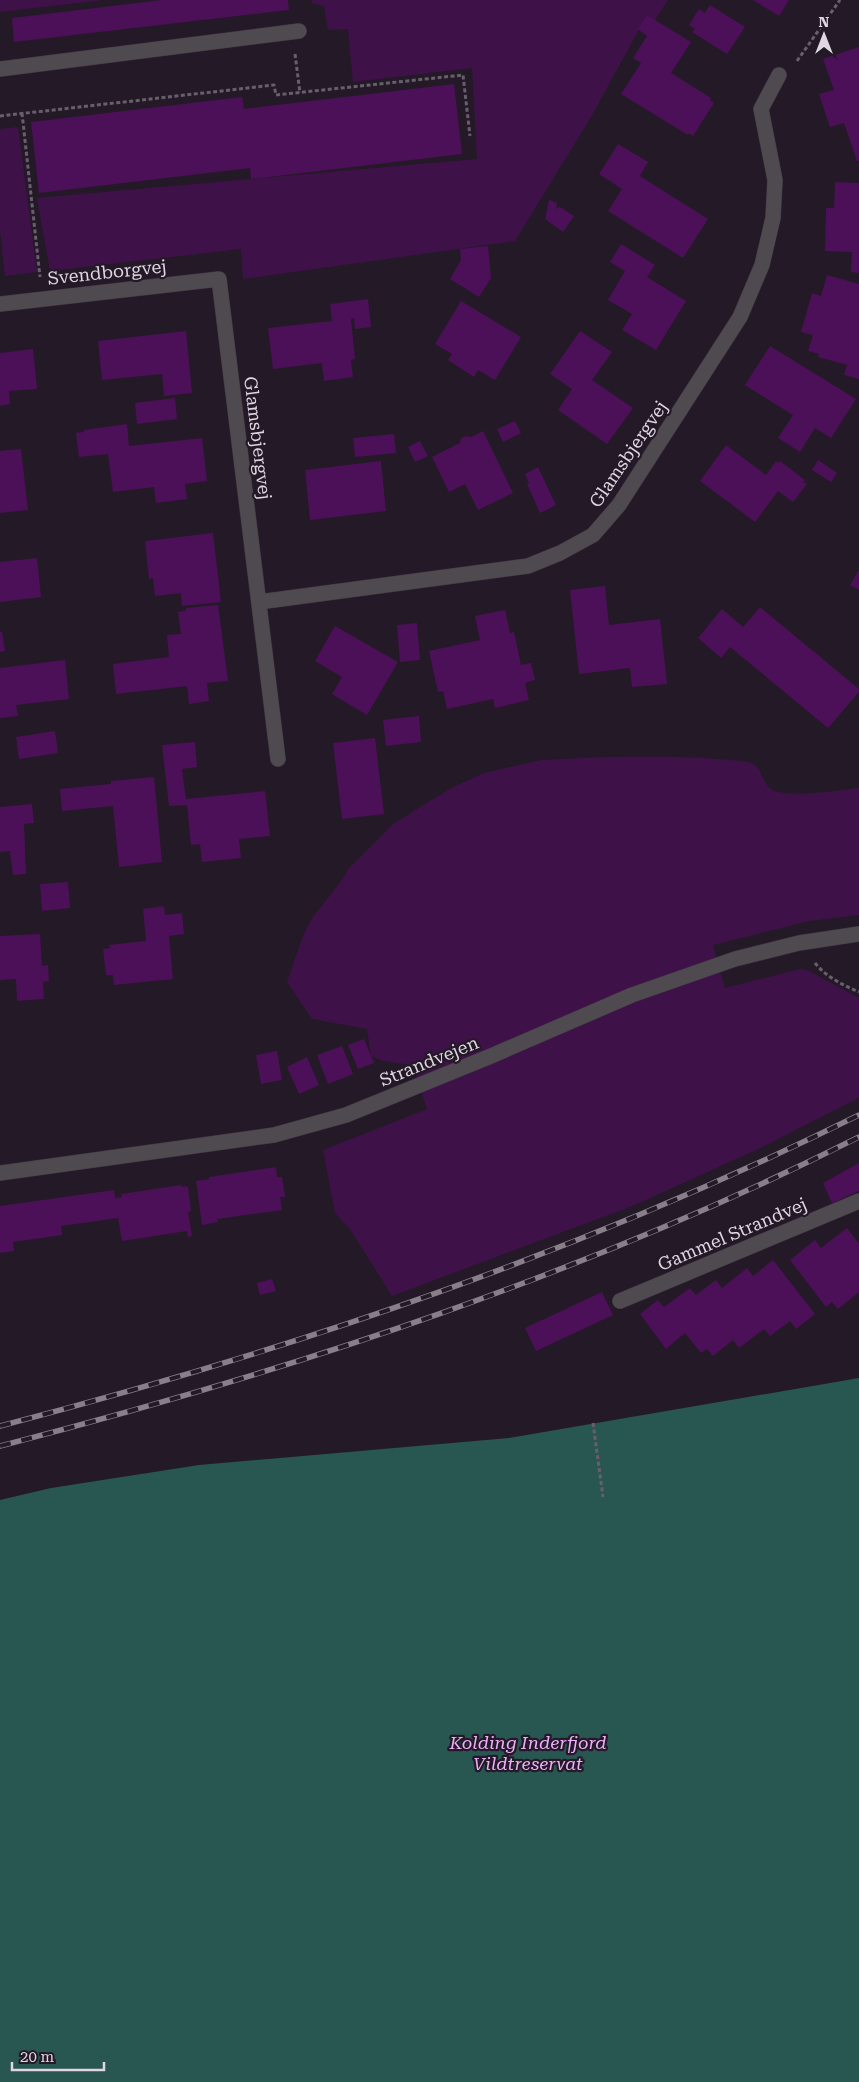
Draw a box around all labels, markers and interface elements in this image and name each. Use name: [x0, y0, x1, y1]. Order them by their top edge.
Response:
north arrow: [799, 10, 849, 60]
text: N: [819, 14, 830, 30]
street label: Svendborgvej: [46, 255, 168, 289]
street label: Glamsbjergvej: [240, 375, 276, 501]
street label: Glamsbjergvej: [585, 397, 671, 511]
street label: Strandvejen: [376, 1031, 482, 1090]
street label: Gammel Strandvej: [654, 1193, 810, 1275]
park label: Kolding Inderfjord Vildtreservat: [448, 1732, 607, 1774]
scale bar: [12, 2040, 105, 2072]
text: 20 m: [20, 2048, 55, 2066]

